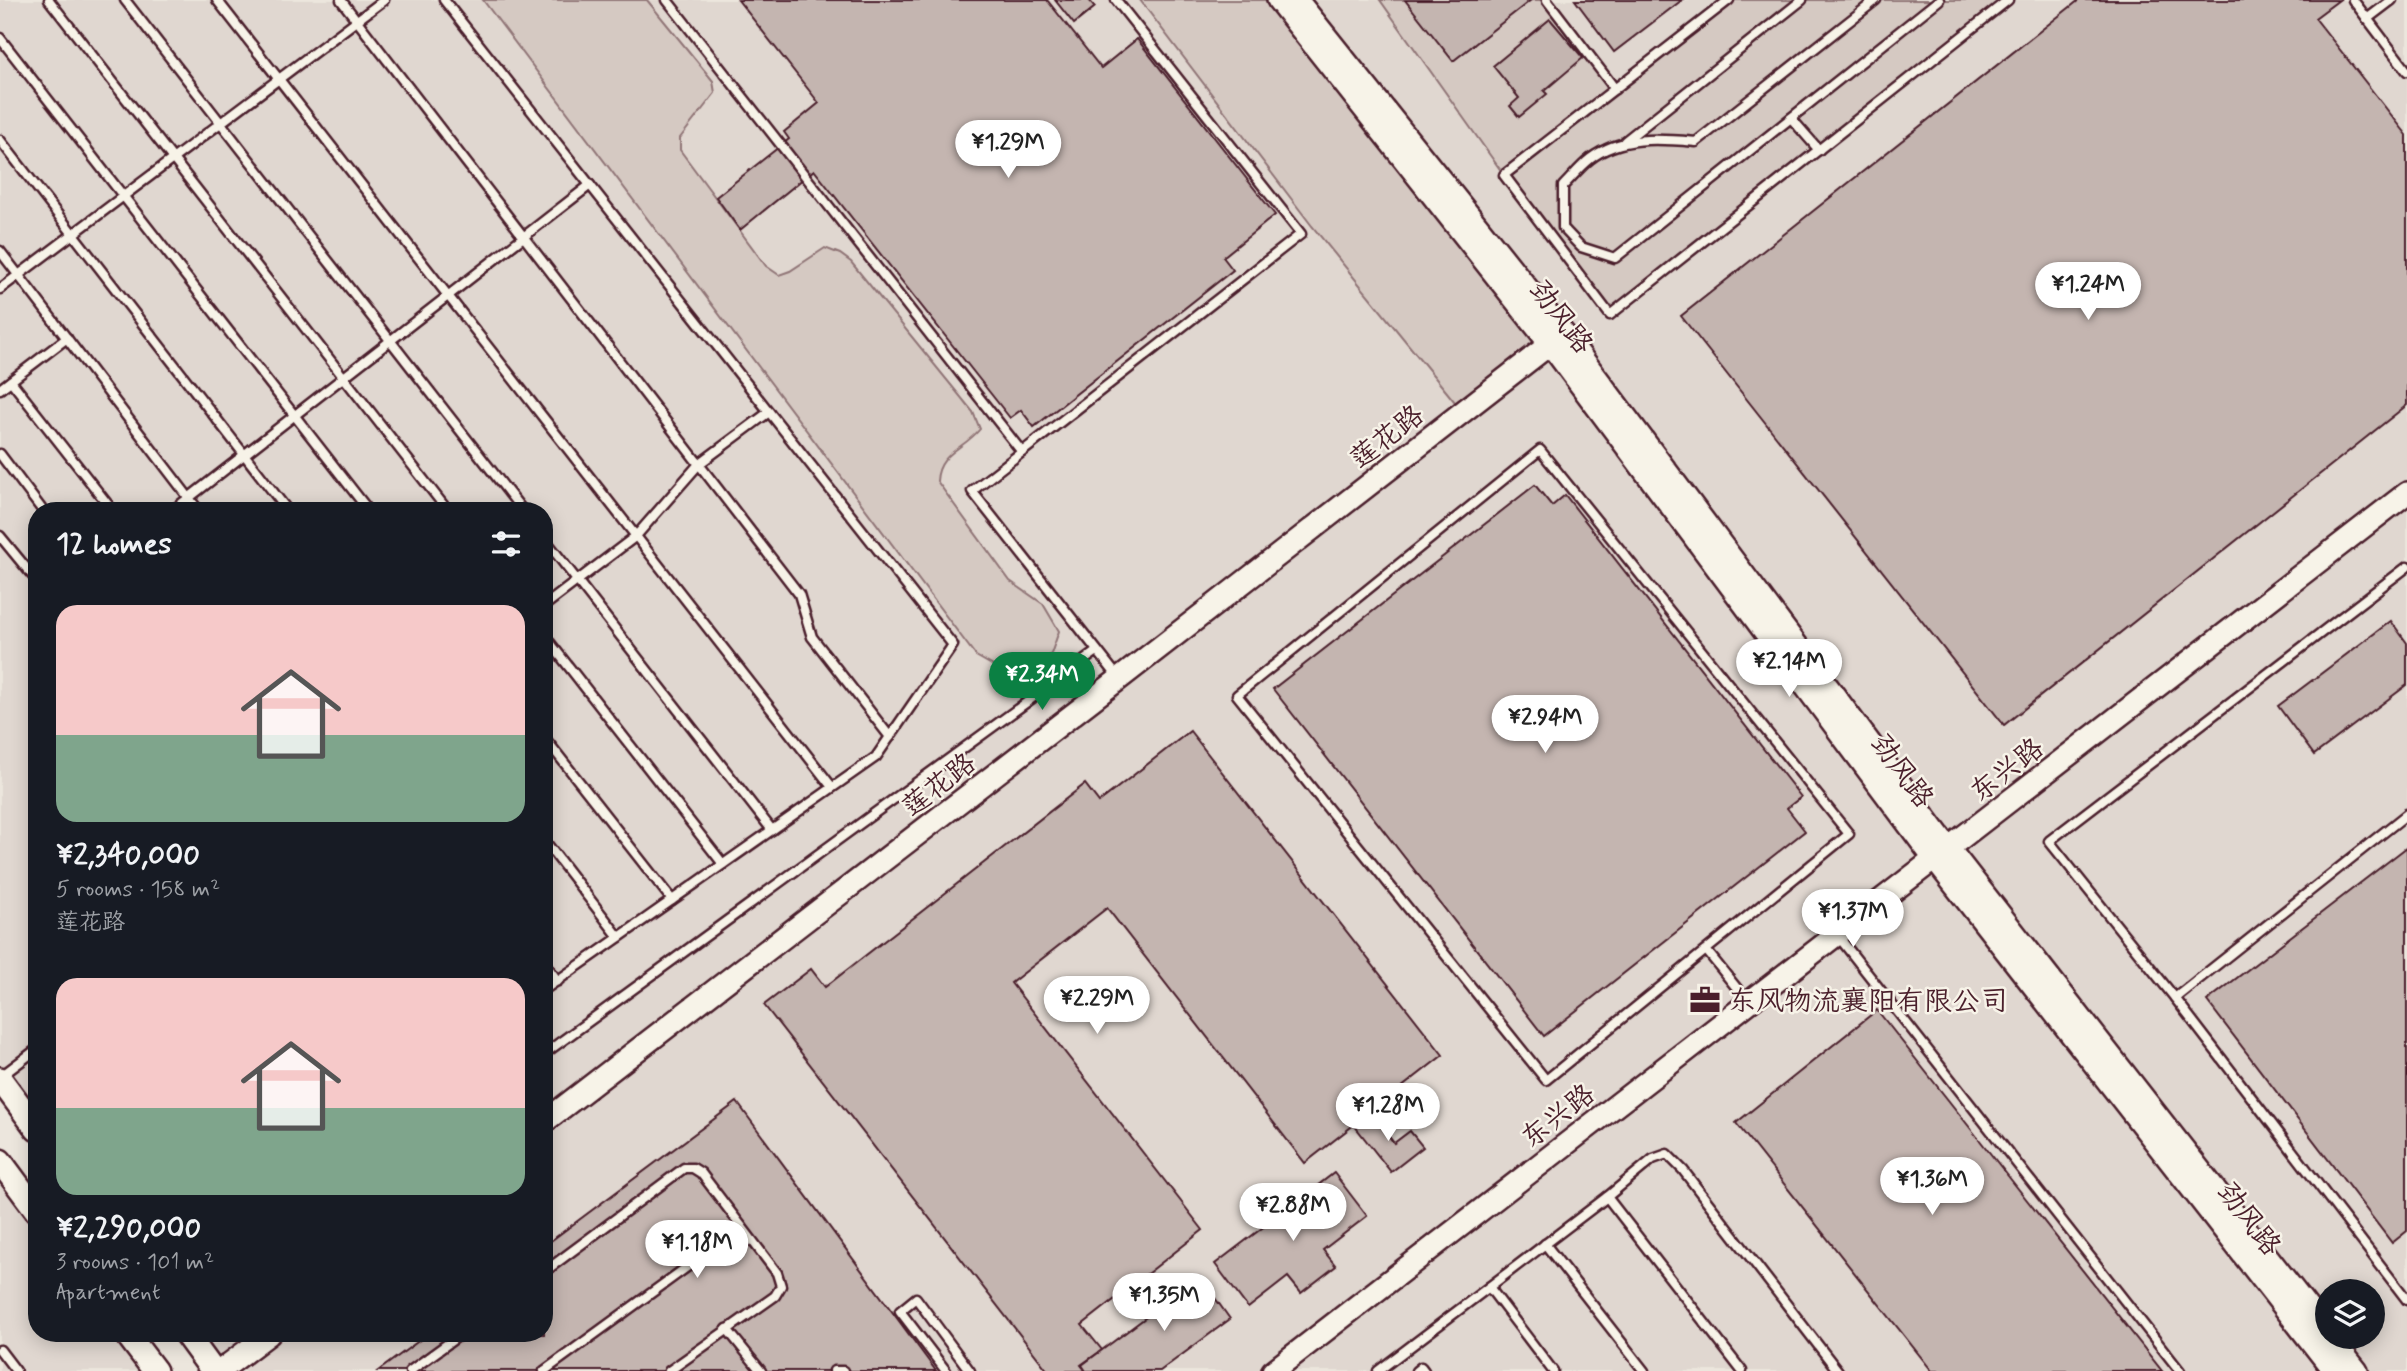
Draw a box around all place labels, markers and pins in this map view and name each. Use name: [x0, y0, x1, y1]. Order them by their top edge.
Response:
pin: ¥1.29M: [951, 120, 1065, 180]
pin: ¥1.24M: [2031, 262, 2145, 322]
pin: ¥2.14M: [1732, 640, 1846, 699]
pin: ¥2.34M: [985, 652, 1099, 712]
pin: ¥2.94M: [1488, 696, 1602, 755]
pin: ¥1.37M: [1796, 890, 1910, 949]
pin: ¥2.29M: [1040, 976, 1154, 1036]
office icon: 东风物流襄阳有限公司: [1688, 983, 1722, 1017]
place label: 东风物流襄阳有限公司: [1728, 984, 2008, 1021]
pin: ¥1.28M: [1331, 1084, 1445, 1143]
pin: ¥1.36M: [1875, 1158, 1989, 1217]
pin: ¥2.88M: [1236, 1184, 1350, 1243]
pin: ¥1.18M: [640, 1220, 754, 1280]
pin: ¥1.35M: [1107, 1274, 1221, 1333]

